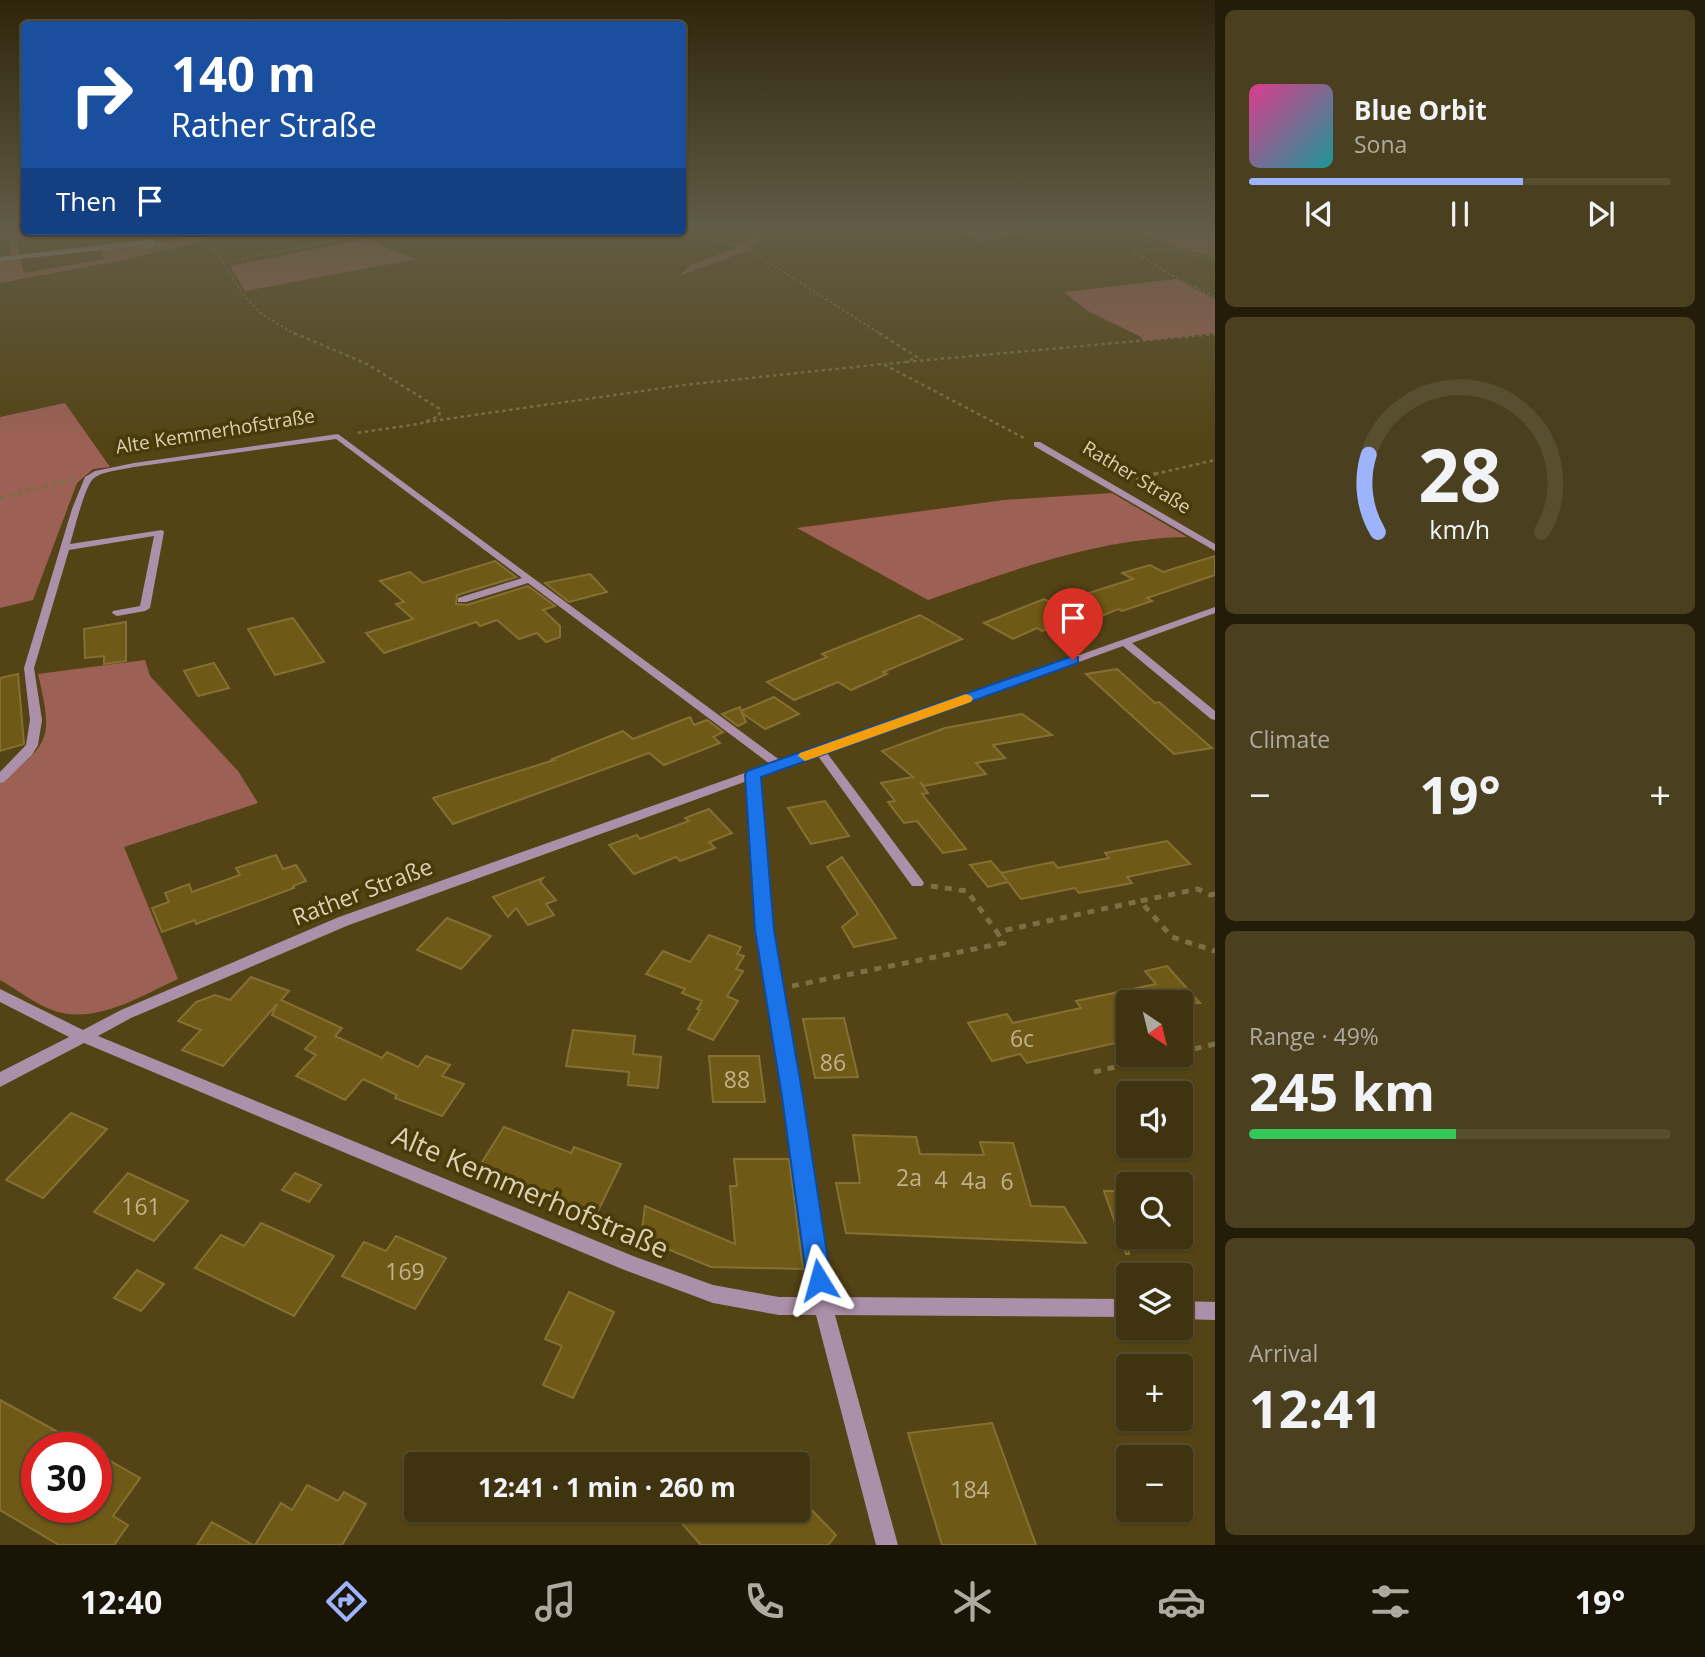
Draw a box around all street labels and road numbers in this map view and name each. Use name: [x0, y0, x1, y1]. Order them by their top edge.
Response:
street label: Alte Kemmerhofstraße: [114, 402, 316, 460]
street label: Rather Straße: [1078, 434, 1196, 520]
street label: Rather Straße: [287, 850, 437, 932]
street label: Alte Kemmerhofstraße: [387, 1116, 675, 1266]

